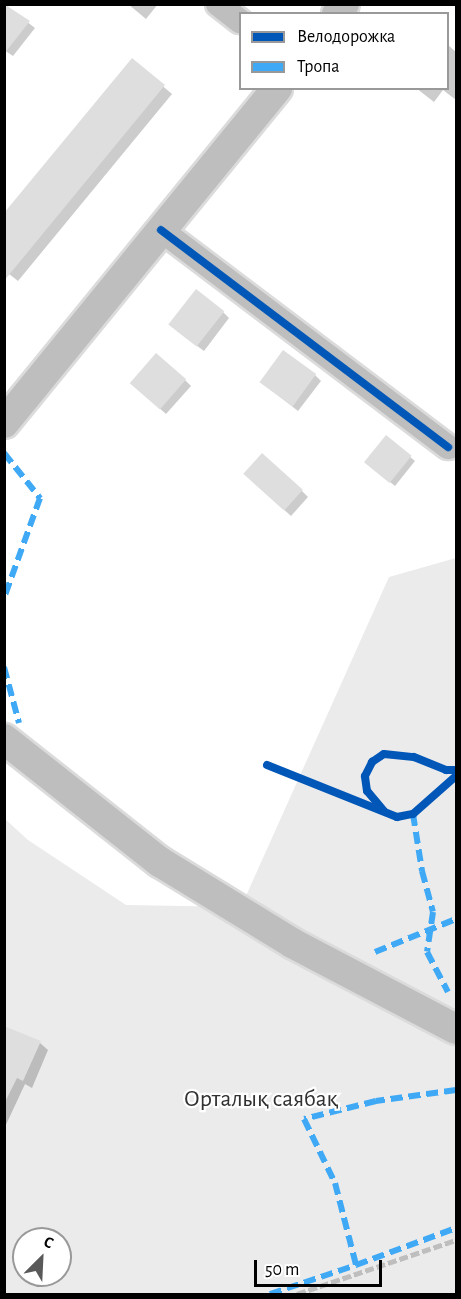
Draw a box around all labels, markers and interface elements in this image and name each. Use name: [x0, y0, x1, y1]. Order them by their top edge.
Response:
legend: [239, 12, 449, 90]
text: Велодорожка: [297, 28, 395, 46]
text: Тропа: [297, 58, 340, 76]
park label: Орталық саябақ: [184, 1086, 338, 1114]
north arrow: [12, 1227, 72, 1287]
text: С: [41, 1233, 56, 1251]
scale bar: [257, 1248, 384, 1286]
text: 50 m: [265, 1261, 299, 1279]

